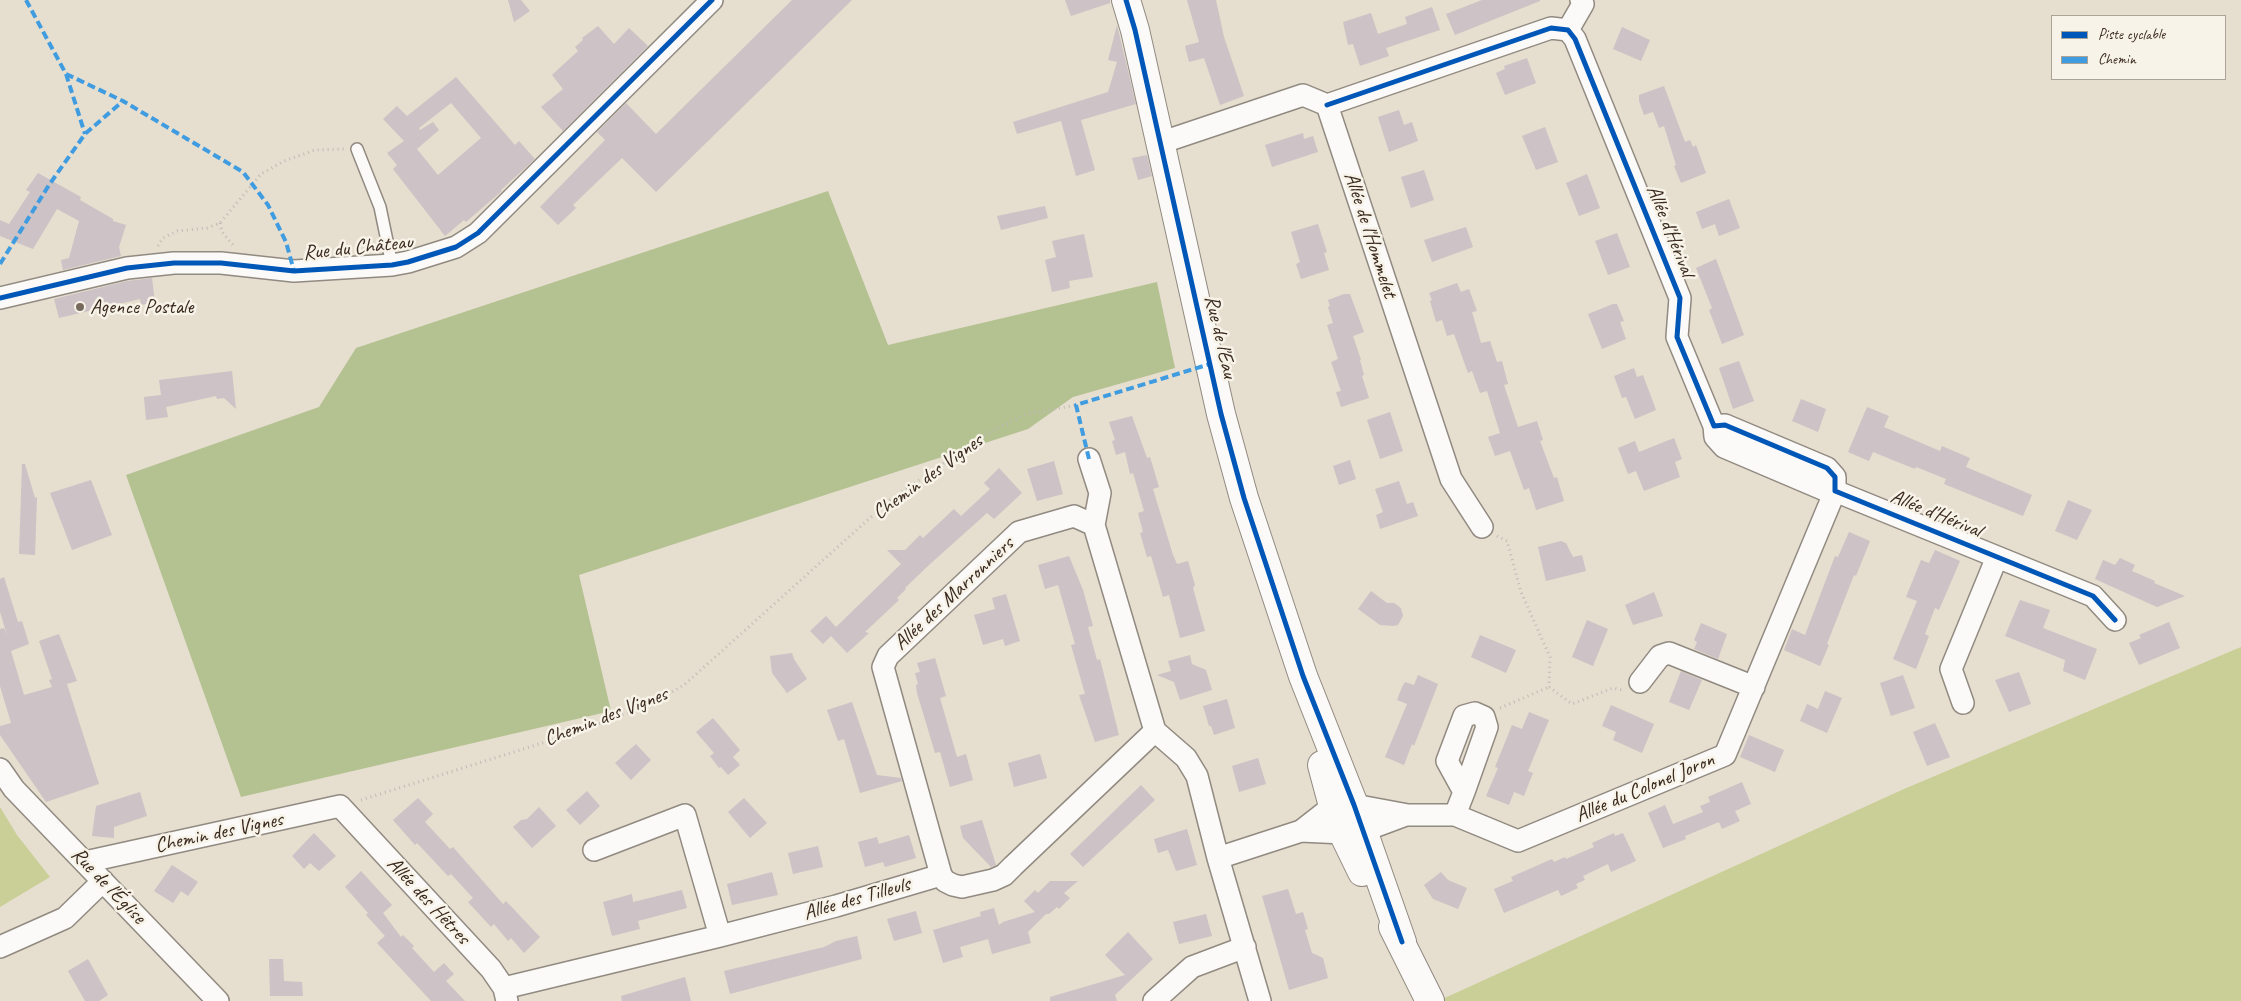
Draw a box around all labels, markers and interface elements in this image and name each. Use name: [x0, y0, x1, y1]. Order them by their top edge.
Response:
legend: [2051, 15, 2226, 80]
text: Piste cyclable: [2098, 25, 2165, 44]
text: Chemin: [2098, 50, 2136, 69]
street label: Allée de l'Hommelet: [1338, 169, 1402, 301]
street label: Allée d'Hérival: [1640, 182, 1700, 280]
street label: Rue du Château: [302, 230, 414, 266]
street label: Rue de l'Eau: [1198, 293, 1242, 381]
place label: Agence Postale: [90, 294, 193, 320]
marker: Agence Postale: [74, 301, 86, 313]
street label: Chemin des Vignes: [868, 429, 988, 525]
street label: Allée d'Hérival: [1887, 484, 1985, 544]
street label: Allée des Marronniers: [889, 532, 1019, 656]
street label: Chemin des Vignes: [541, 682, 671, 752]
street label: Allée du Colonel Joron: [1572, 747, 1718, 829]
street label: Chemin des Vignes: [153, 807, 285, 859]
street label: Rue de l'Église: [65, 842, 151, 930]
street label: Allée des Hêtres: [381, 852, 475, 950]
street label: Allée des Tilleuls: [801, 872, 913, 926]

